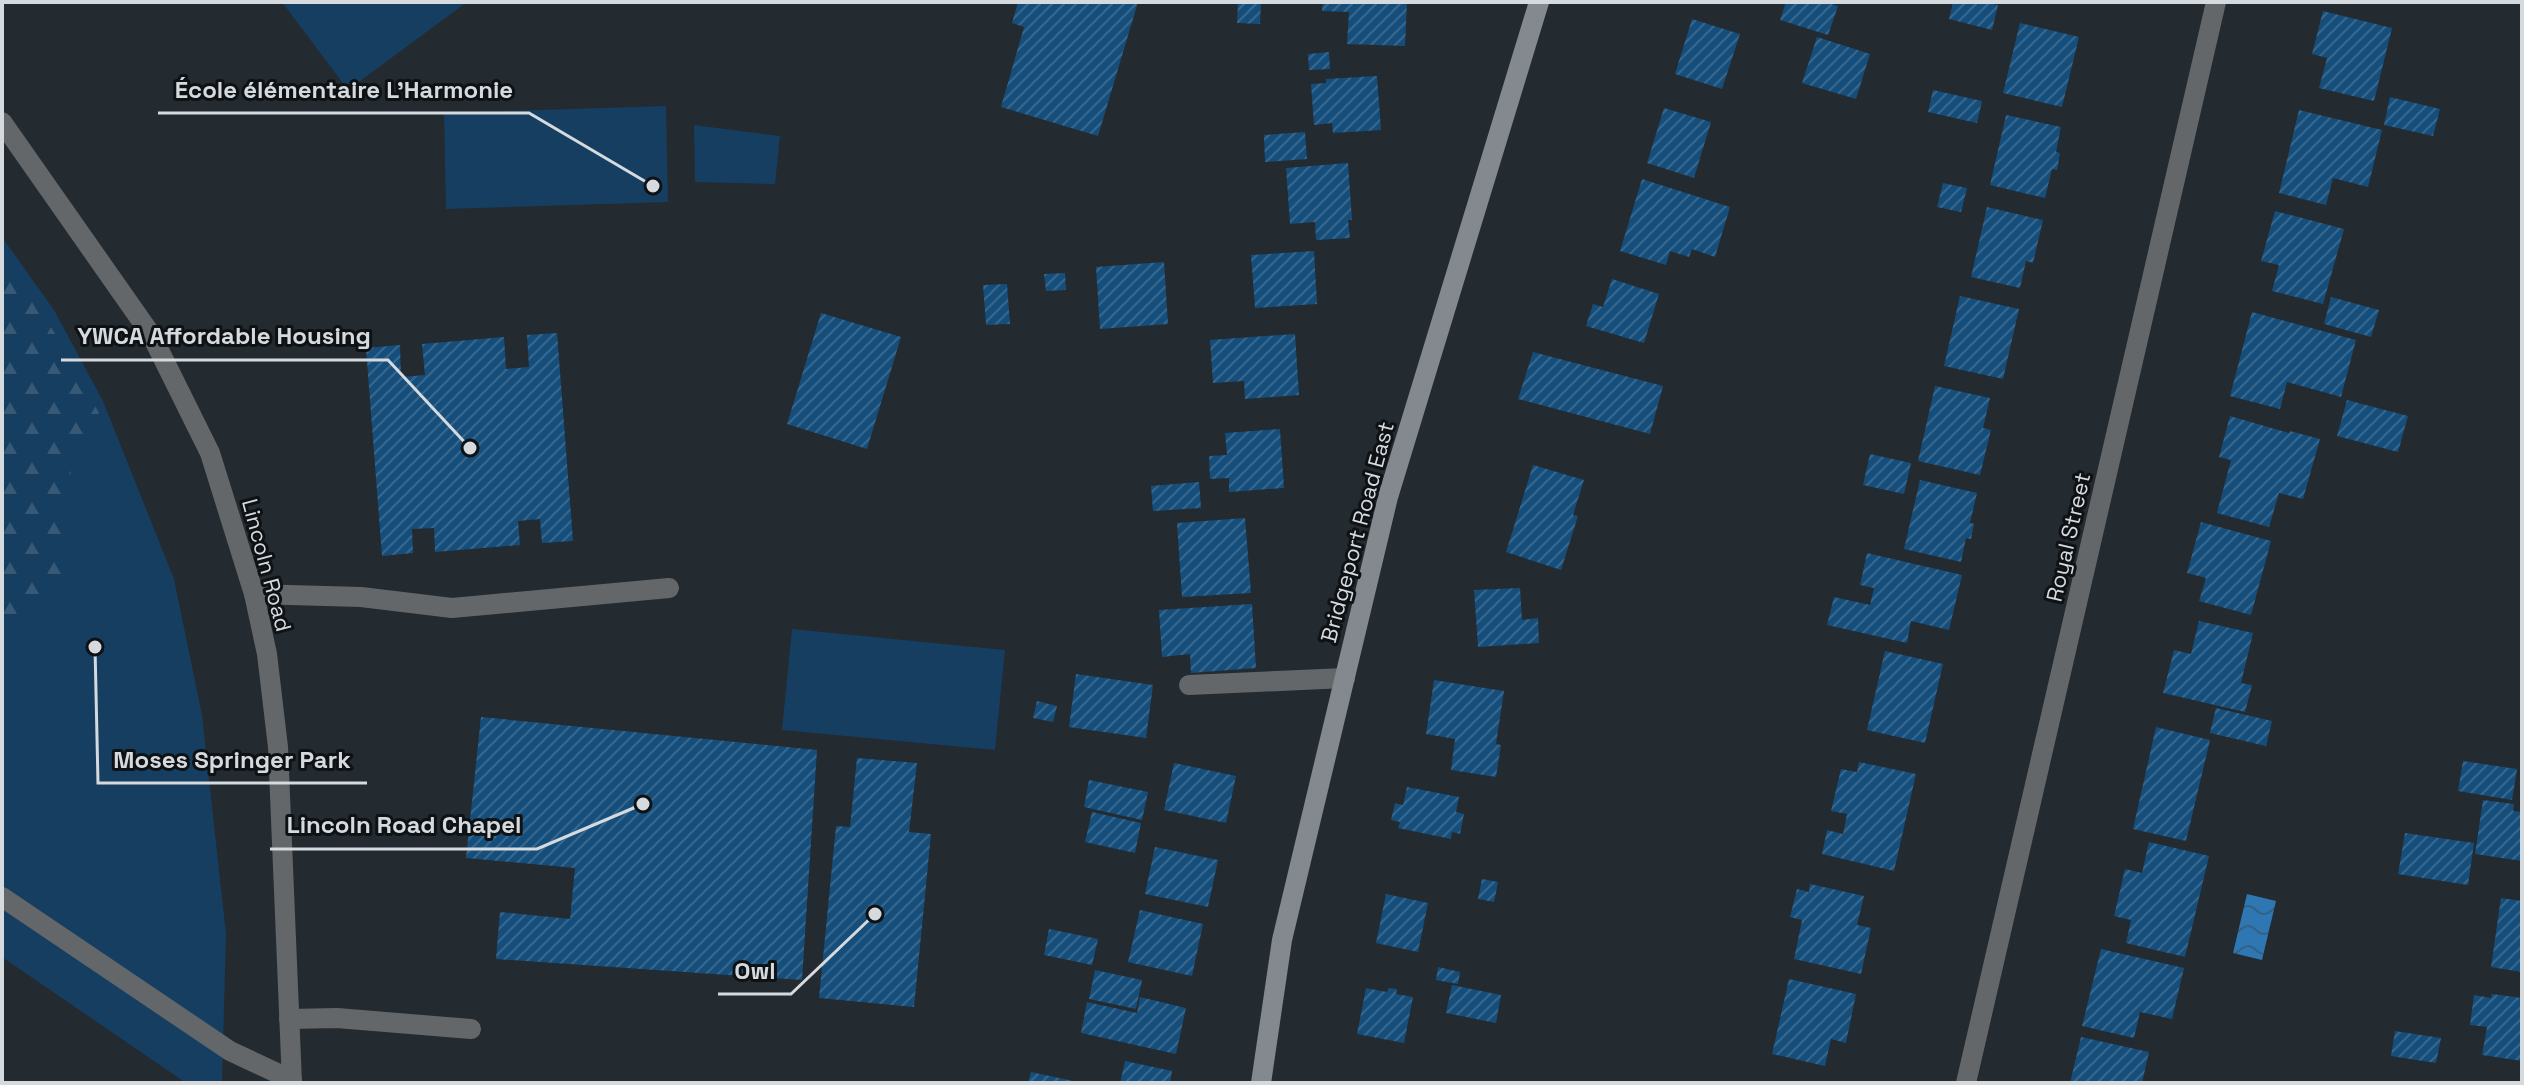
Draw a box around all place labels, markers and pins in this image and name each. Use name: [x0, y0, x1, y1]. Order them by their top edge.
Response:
callout: École élémentaire L'Harmonie: [158, 65, 529, 113]
callout: YWCA Affordable Housing: [61, 312, 388, 360]
callout: Moses Springer Park: [98, 735, 367, 783]
callout: Lincoln Road Chapel: [270, 801, 537, 849]
callout: Owl: [718, 946, 791, 994]

